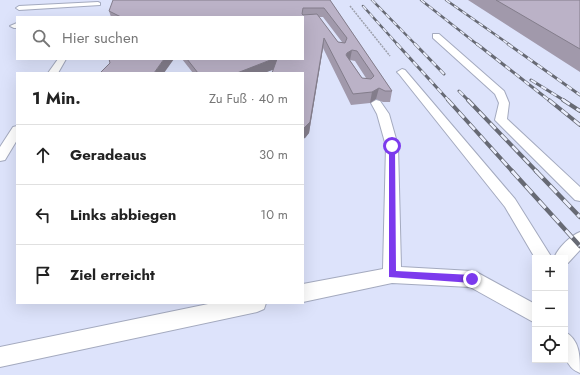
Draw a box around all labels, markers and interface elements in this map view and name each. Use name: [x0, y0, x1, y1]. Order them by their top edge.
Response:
search box: [16, 16, 304, 60]
icon: search: [30, 27, 52, 49]
text: Hier suchen: [62, 27, 139, 49]
text: 1 Min.: [32, 86, 81, 110]
text: Zu Fuß · 40 m: [209, 89, 288, 108]
route start: [383, 137, 401, 155]
icon: ahead: [32, 144, 54, 166]
text: Geradeaus: [70, 144, 146, 166]
text: 30 m: [259, 145, 288, 164]
icon: left: [32, 204, 54, 226]
text: Links abbiegen: [70, 204, 176, 226]
text: 10 m: [260, 205, 288, 224]
map controls: [532, 255, 568, 363]
button: +: [532, 255, 568, 291]
icon: arrive: [32, 264, 54, 286]
text: Ziel erreicht: [70, 264, 155, 286]
route end: [463, 270, 481, 288]
button: −: [532, 291, 568, 327]
button: locate: [532, 327, 568, 363]

